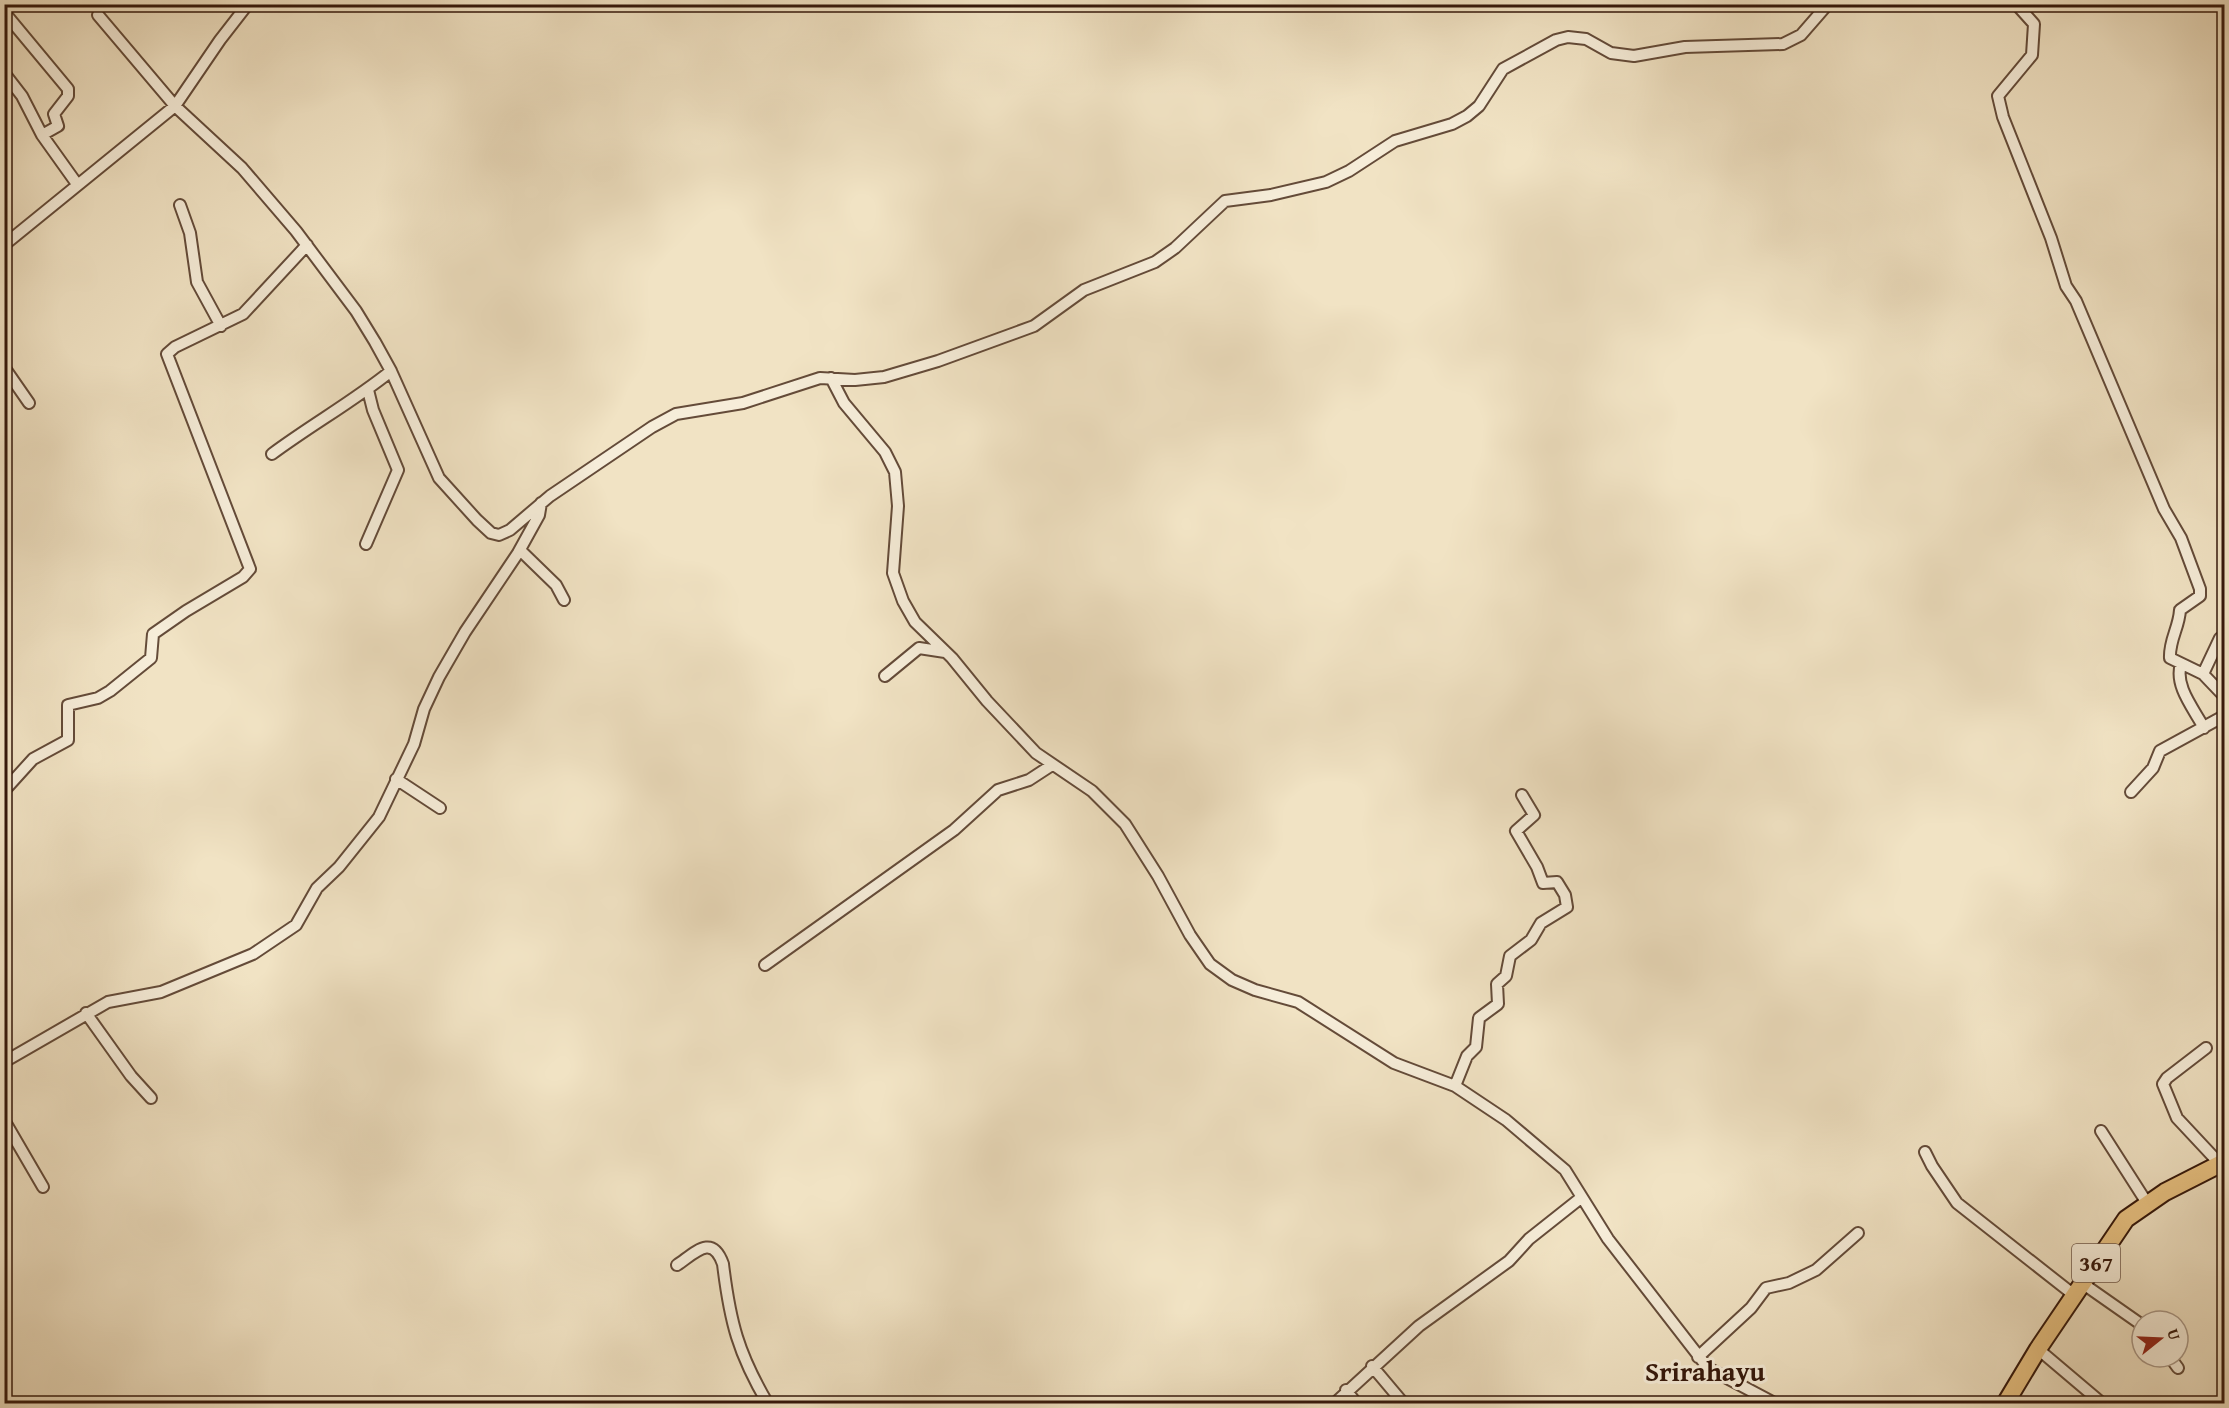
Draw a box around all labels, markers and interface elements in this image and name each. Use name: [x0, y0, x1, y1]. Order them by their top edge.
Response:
road number: 367: [2072, 1244, 2120, 1282]
north arrow: [2130, 1309, 2190, 1369]
text: U: [2161, 1326, 2187, 1343]
district label: Srirahayu: [1645, 1351, 1766, 1391]

